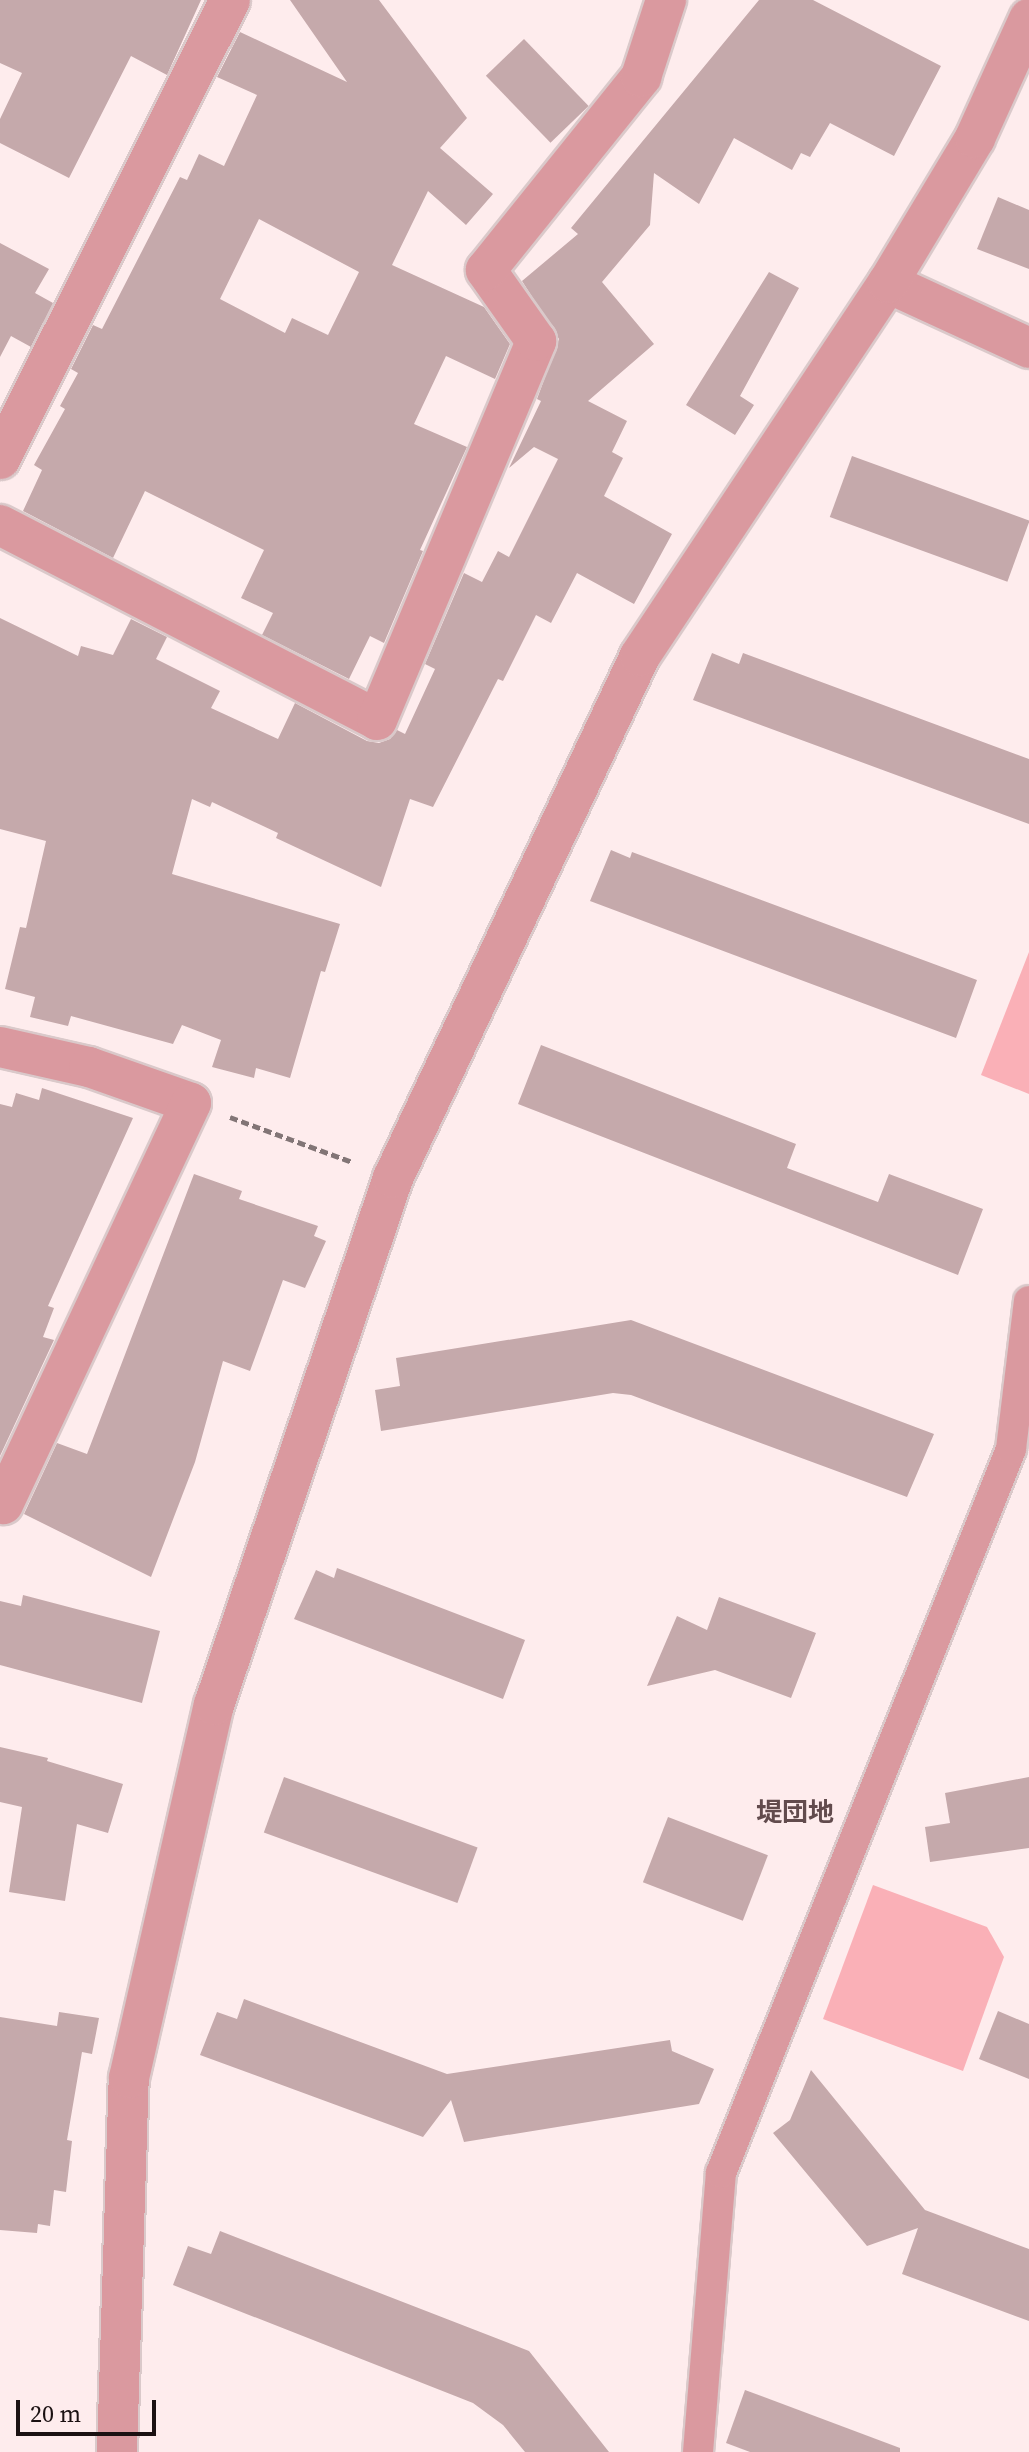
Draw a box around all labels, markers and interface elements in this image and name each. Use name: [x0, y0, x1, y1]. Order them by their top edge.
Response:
district label: 堤団地: [756, 1797, 834, 1829]
scale bar: [20, 2384, 160, 2434]
text: 20 m: [30, 2397, 81, 2430]

